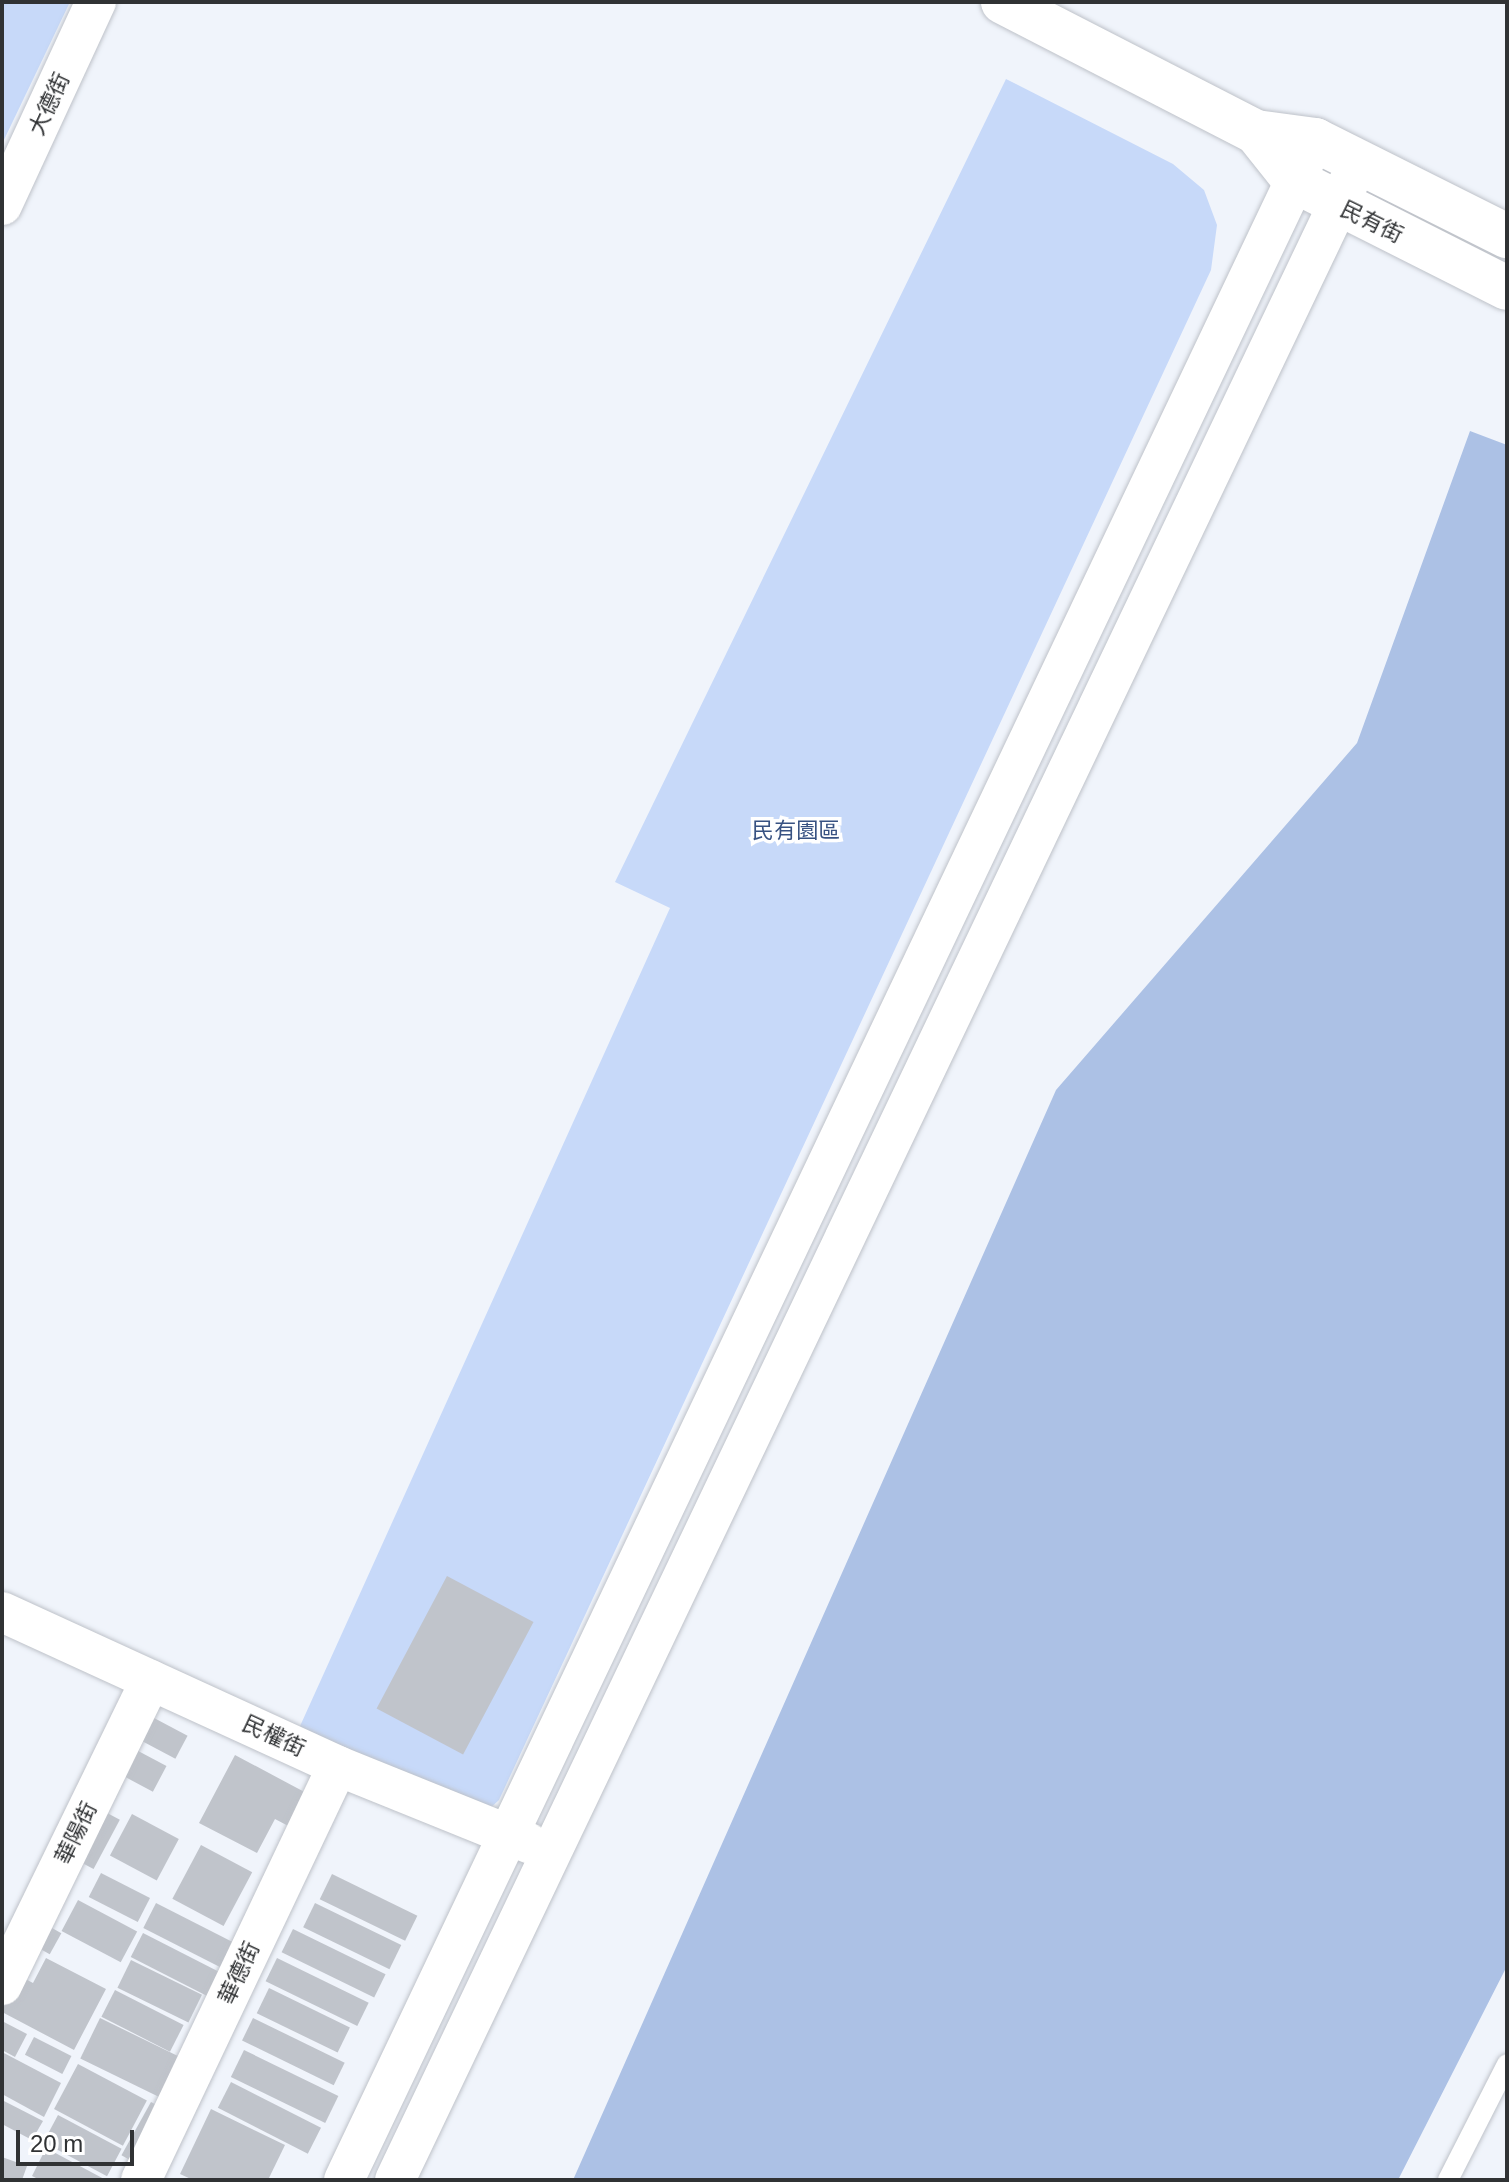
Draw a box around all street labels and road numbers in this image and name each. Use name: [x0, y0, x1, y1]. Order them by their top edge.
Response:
street label: 大德街: [23, 69, 75, 139]
street label: 民有街: [1337, 196, 1407, 248]
street label: 民權街: [239, 1710, 309, 1762]
street label: 華陽街: [50, 1798, 102, 1868]
street label: 華德街: [213, 1938, 265, 2008]

